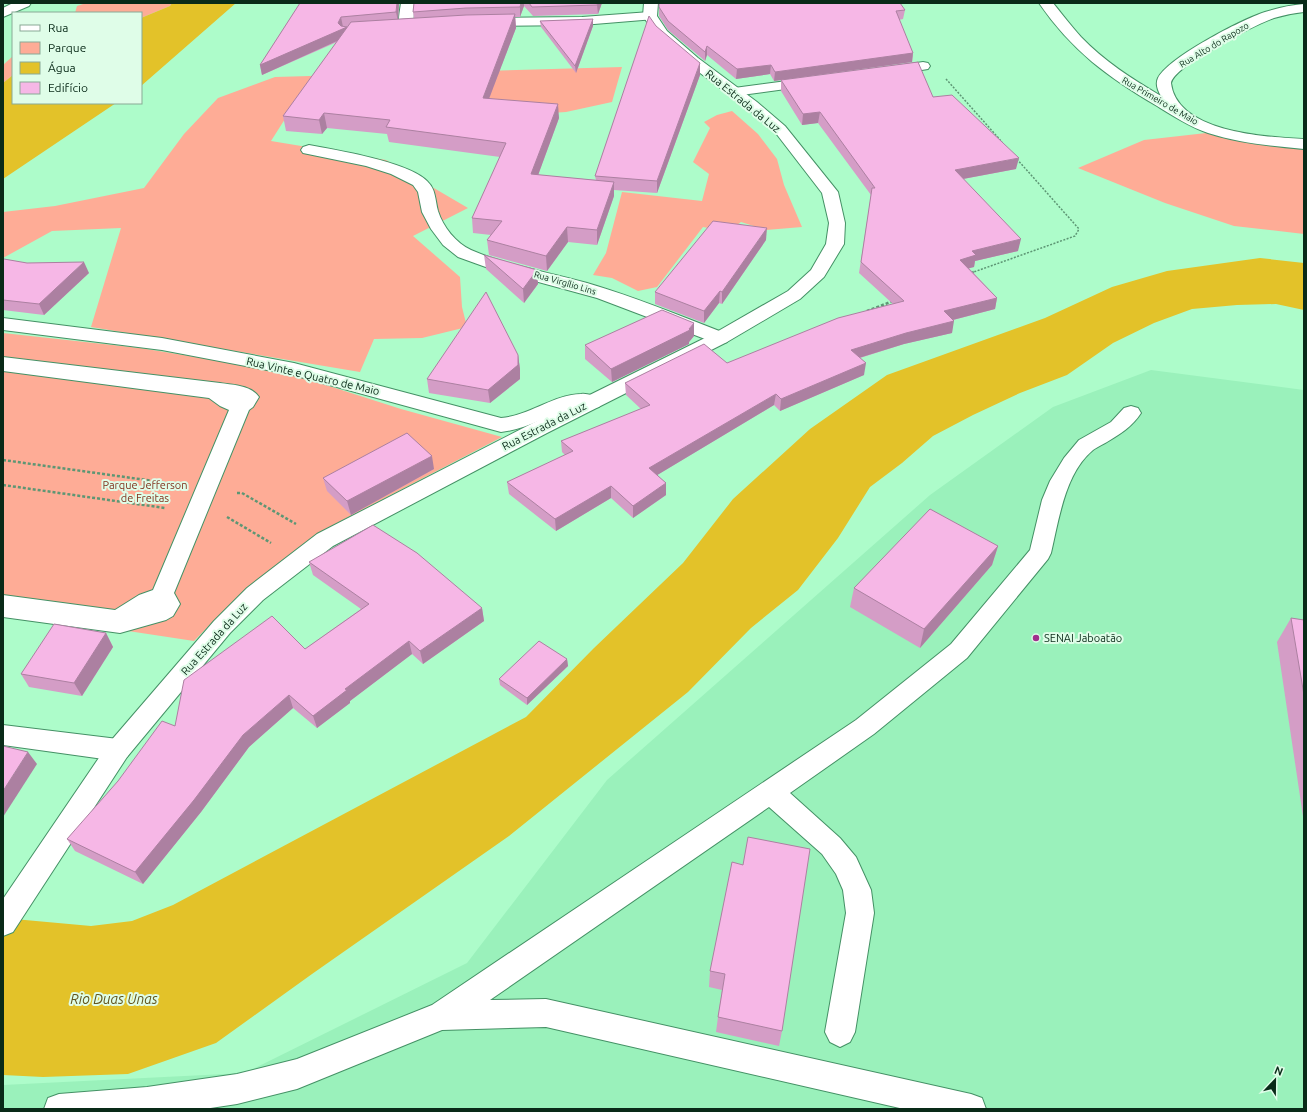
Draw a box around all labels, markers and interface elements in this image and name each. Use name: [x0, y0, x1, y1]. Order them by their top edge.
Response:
legend: [12, 12, 142, 104]
street label: Rua Alto do Rapozo: [1178, 20, 1250, 70]
text: Rua: [48, 21, 69, 34]
text: Parque: [48, 41, 86, 54]
text: Água: [48, 61, 76, 74]
street label: Rua Estrada da Luz: [703, 67, 783, 135]
street label: Rua Primeiro de Maio: [1120, 75, 1200, 127]
text: Edifício: [48, 81, 88, 94]
street label: Rua Virgílio Lins: [533, 269, 597, 297]
street label: Rua Vinte e Quatro de Maio: [245, 355, 381, 397]
street label: Rua Estrada da Luz: [500, 400, 588, 452]
park label: Parque Jefferson de Freitas: [102, 479, 188, 504]
street label: Rua Estrada da Luz: [179, 601, 249, 677]
place label: SENAI Jaboatão: [1044, 632, 1122, 644]
marker: SENAI Jaboatão: [1031, 633, 1041, 643]
water label: Rio Duas Unas: [70, 991, 158, 1007]
north arrow: [1255, 1060, 1295, 1100]
text: N: [1273, 1064, 1285, 1078]

